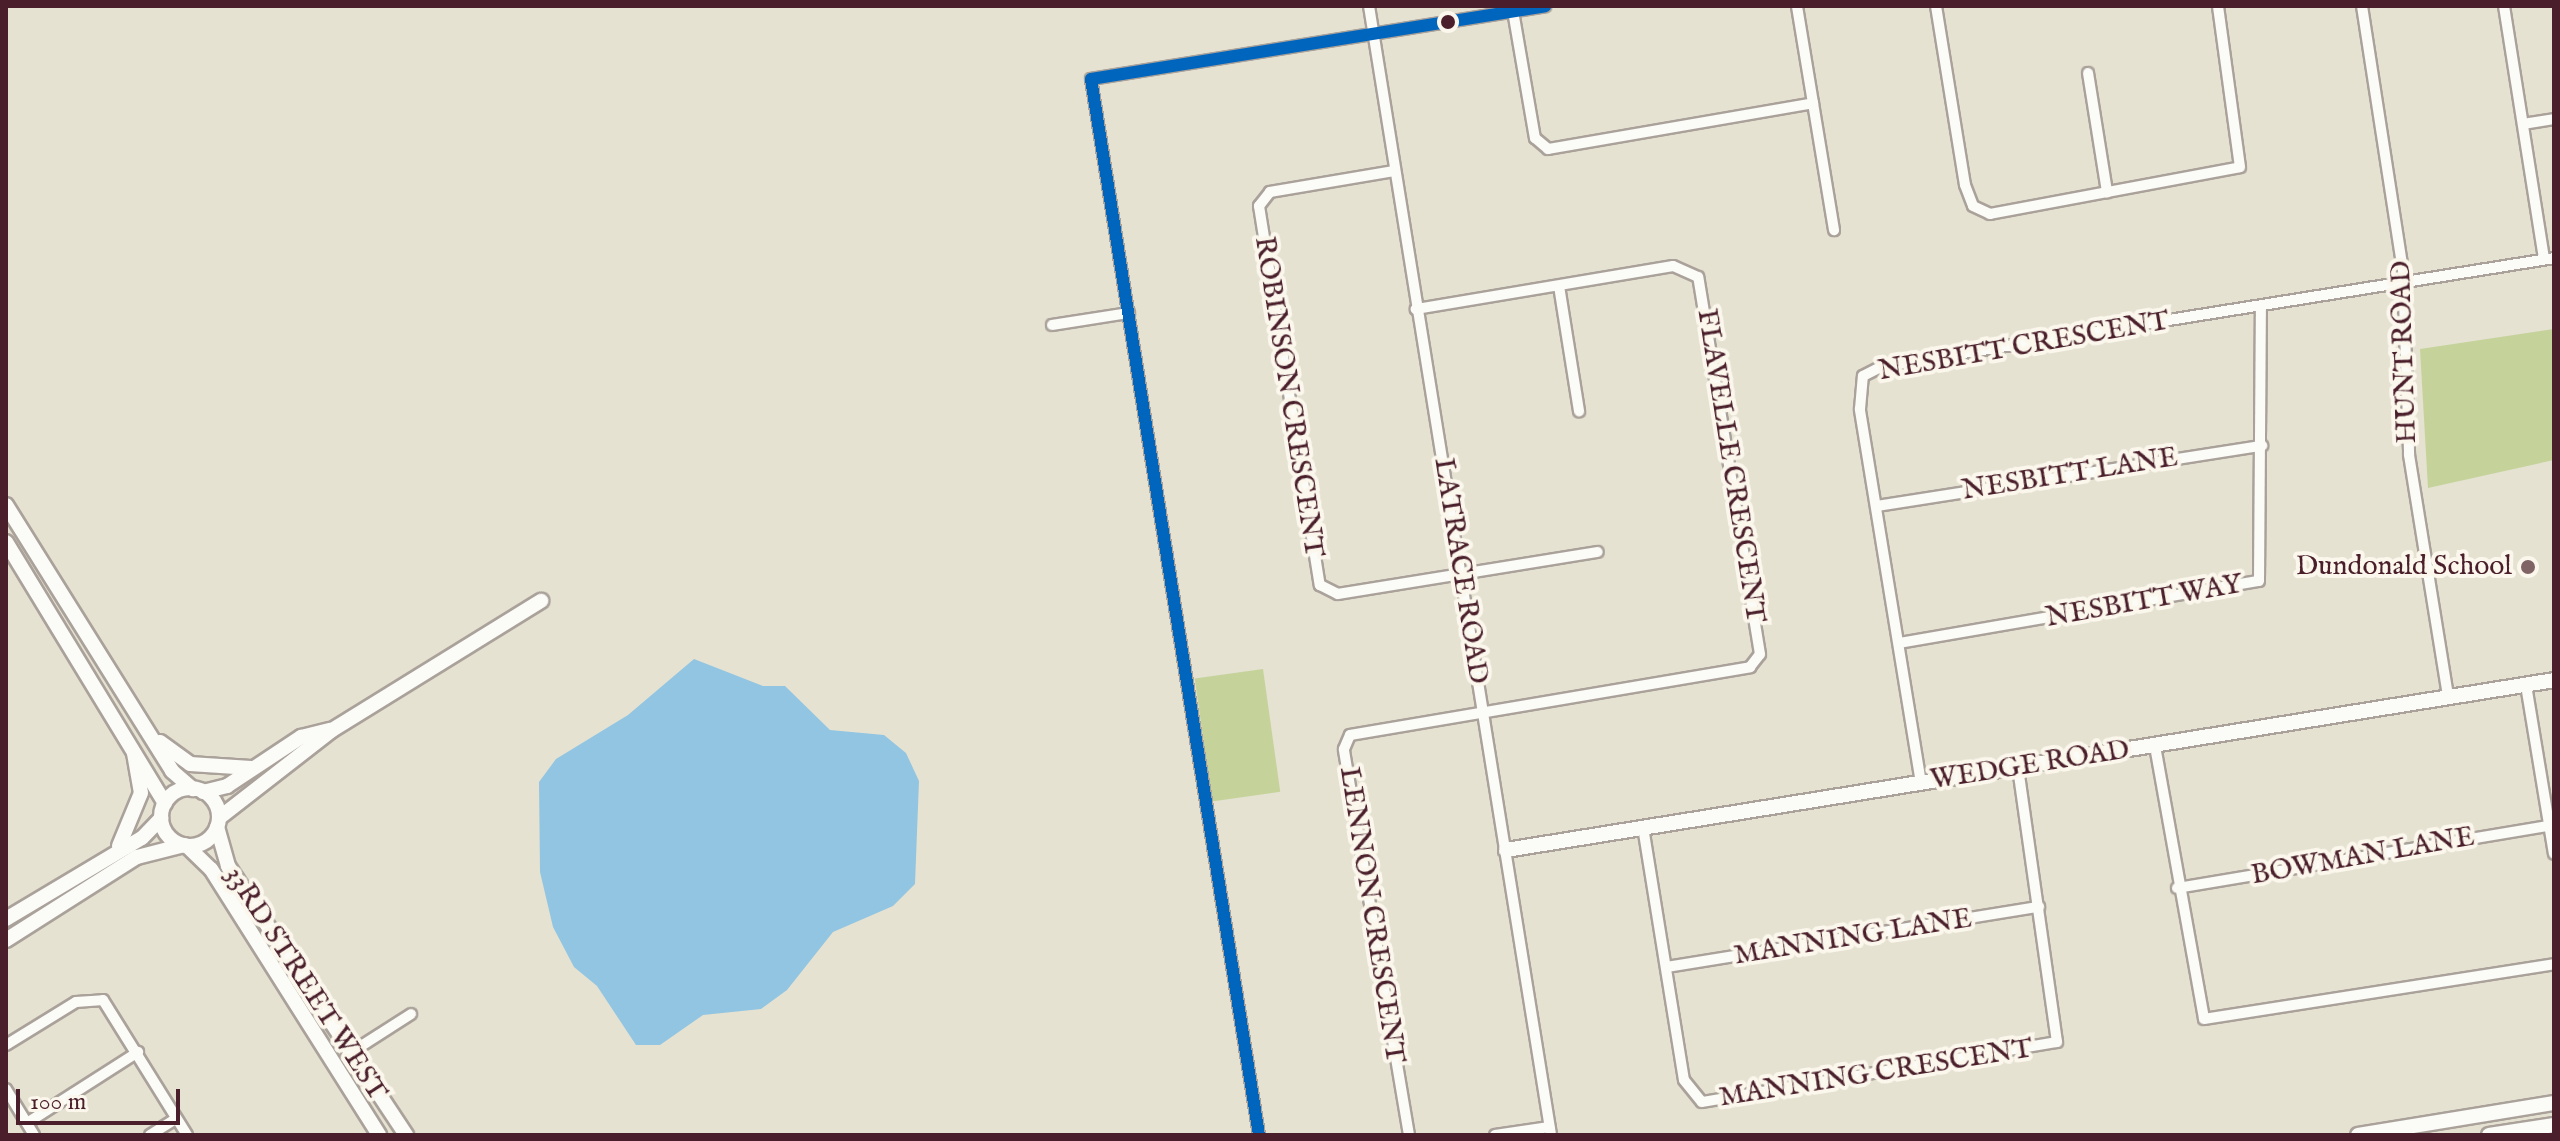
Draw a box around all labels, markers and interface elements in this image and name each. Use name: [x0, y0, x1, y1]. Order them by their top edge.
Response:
unlabelled marker: [1440, 14, 1456, 30]
street label: ROBINSON CRESCENT: [1246, 234, 1330, 560]
street label: HUNT ROAD: [2385, 260, 2425, 444]
street label: NESBITT CRESCENT: [1876, 305, 2172, 389]
street label: FLAVELLE CRESCENT: [1689, 307, 1771, 625]
street label: NESBITT LANE: [1960, 441, 2180, 509]
street label: LATRACE ROAD: [1426, 456, 1494, 686]
place label: Dundonald School: [2296, 550, 2512, 584]
marker: Dundonald School: [2519, 558, 2537, 576]
street label: NESBITT WAY: [2043, 568, 2245, 636]
street label: WEDGE ROAD: [1928, 734, 2132, 798]
street label: LENNON CRESCENT: [1331, 764, 1411, 1066]
street label: BOWMAN LANE: [2249, 821, 2477, 893]
street label: 33RD STREET WEST: [217, 860, 393, 1108]
street label: MANNING LANE: [1732, 903, 1974, 973]
street label: MANNING CRESCENT: [1717, 1033, 2035, 1115]
scale bar: [20, 1073, 184, 1123]
text: 100 m: [30, 1087, 86, 1118]

